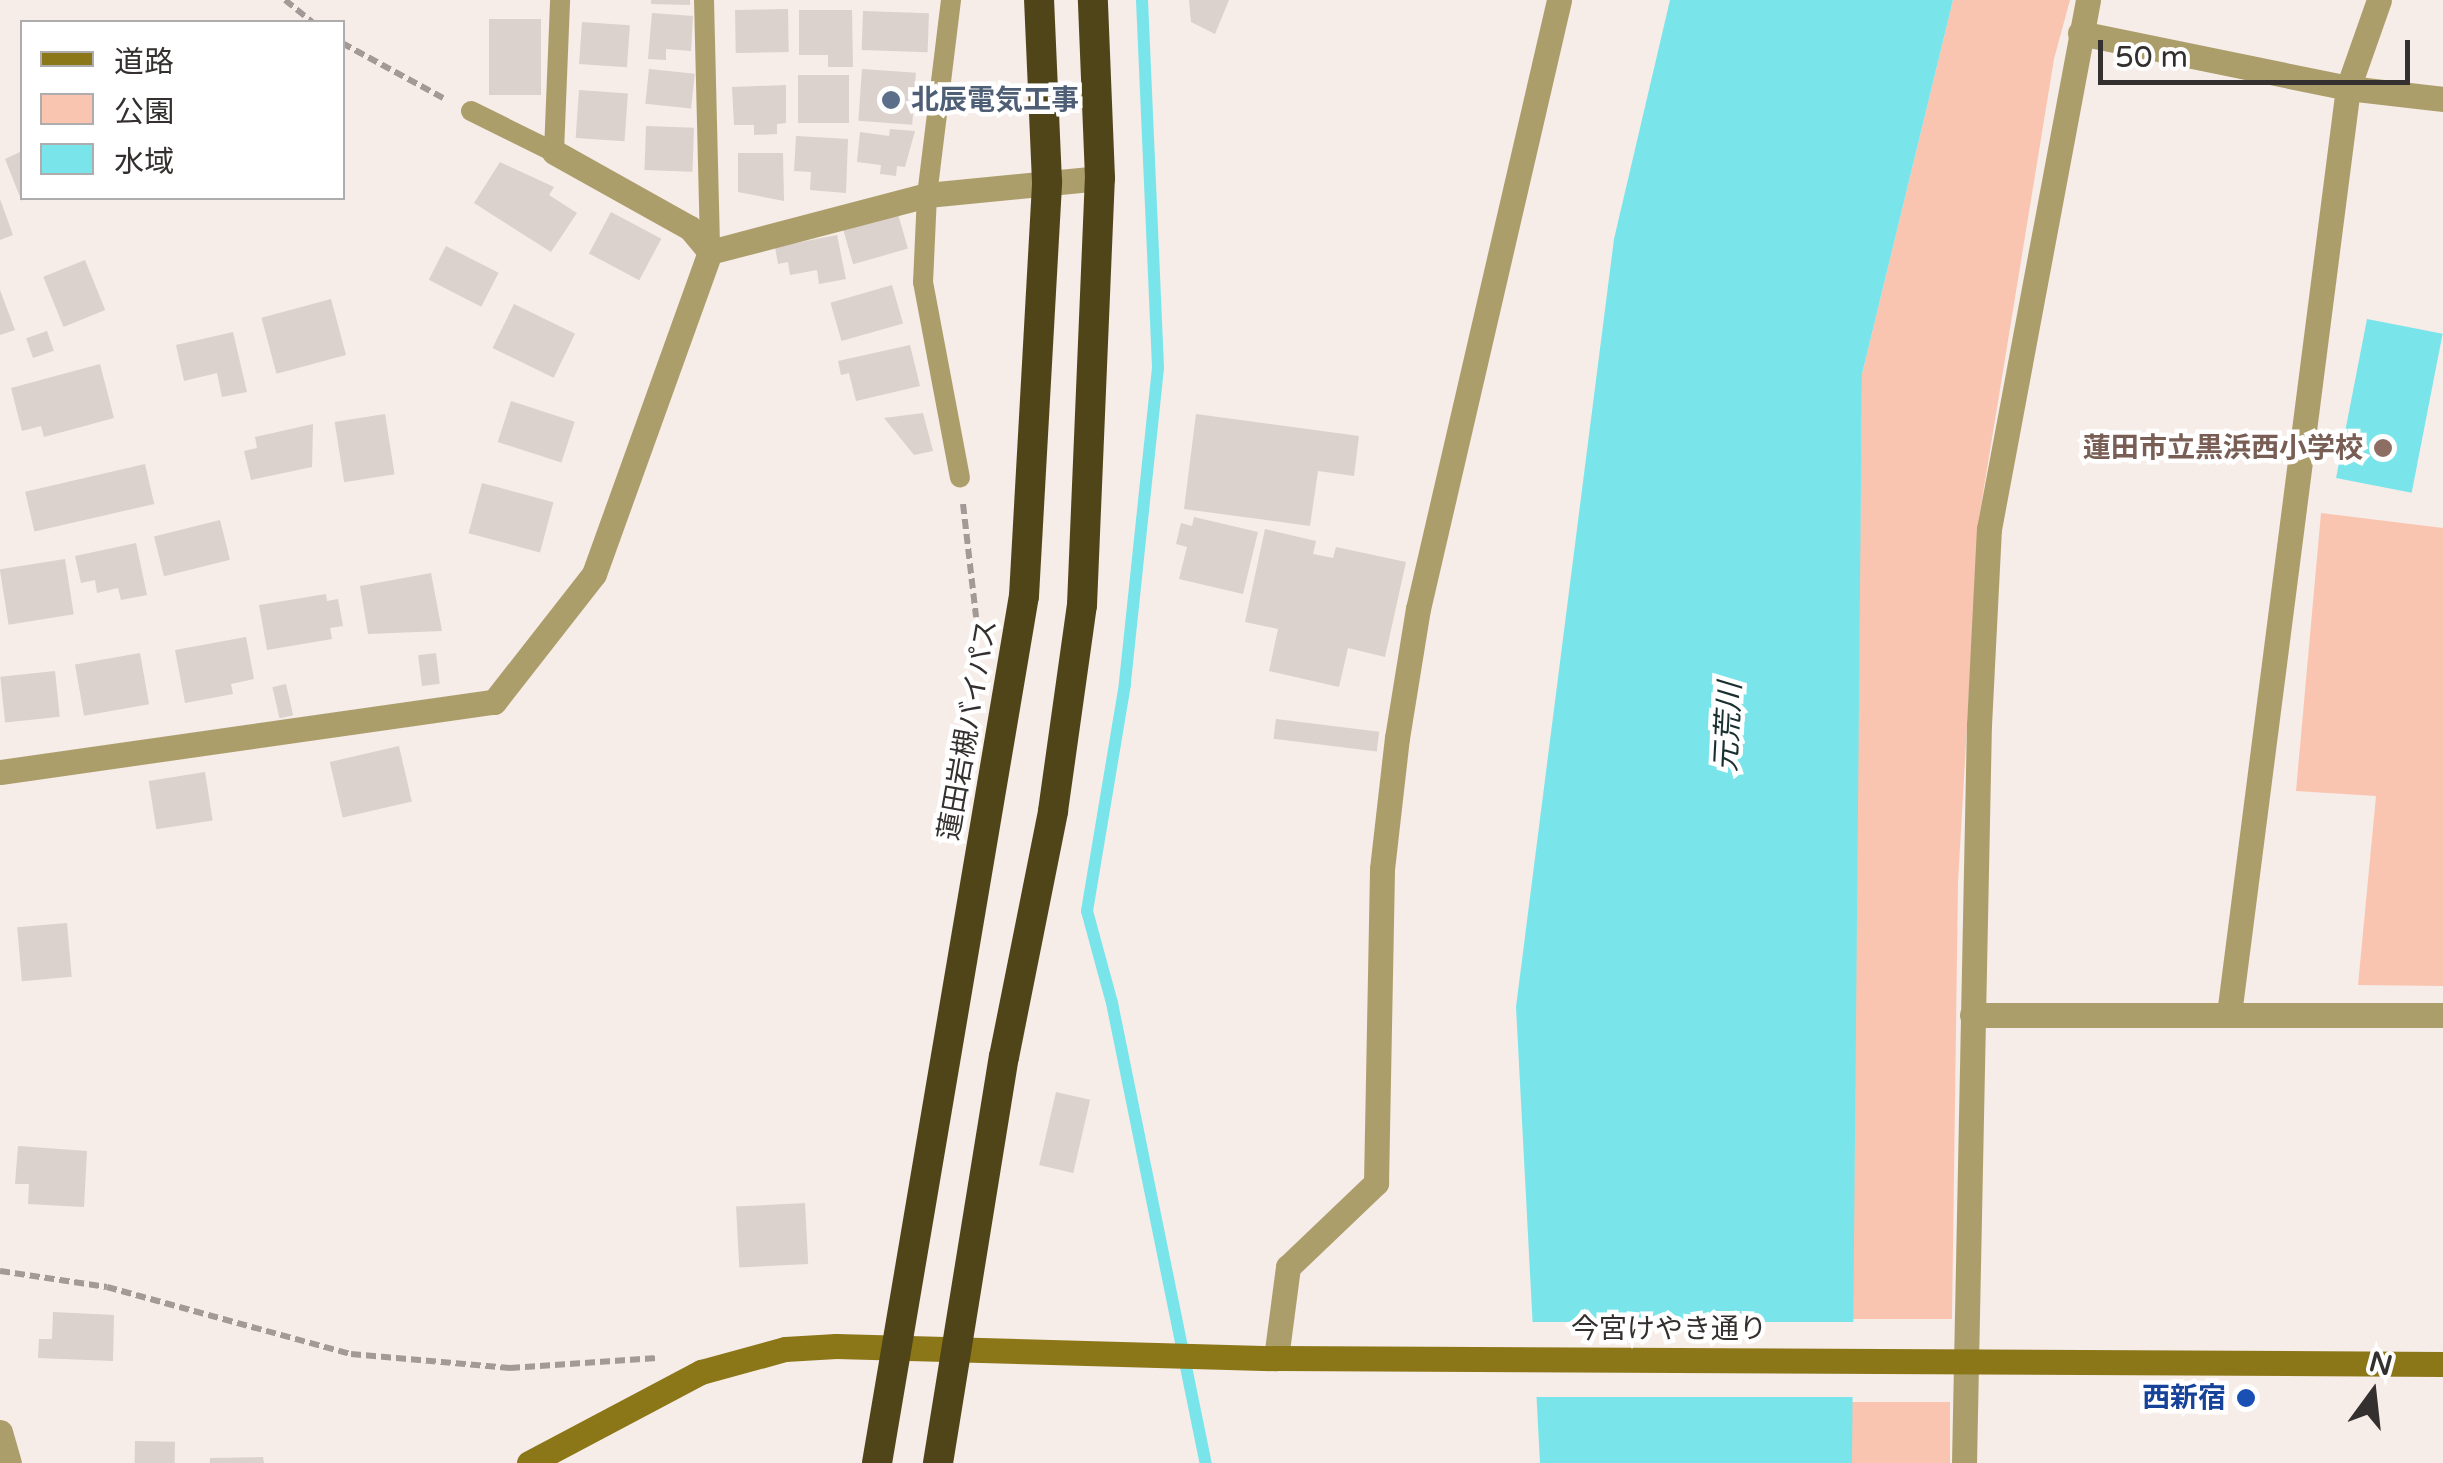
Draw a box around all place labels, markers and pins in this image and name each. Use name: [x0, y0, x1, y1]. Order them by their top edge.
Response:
place label: 北辰電気工事: [911, 83, 1079, 117]
marker: 北辰電気工事: [880, 89, 902, 111]
place label: 蓮田市立黒浜西小学校: [2083, 431, 2363, 465]
marker: 蓮田市立黒浜西小学校: [2372, 437, 2394, 459]
place label: 西新宿: [2142, 1381, 2226, 1415]
marker: 西新宿: [2235, 1387, 2257, 1409]

